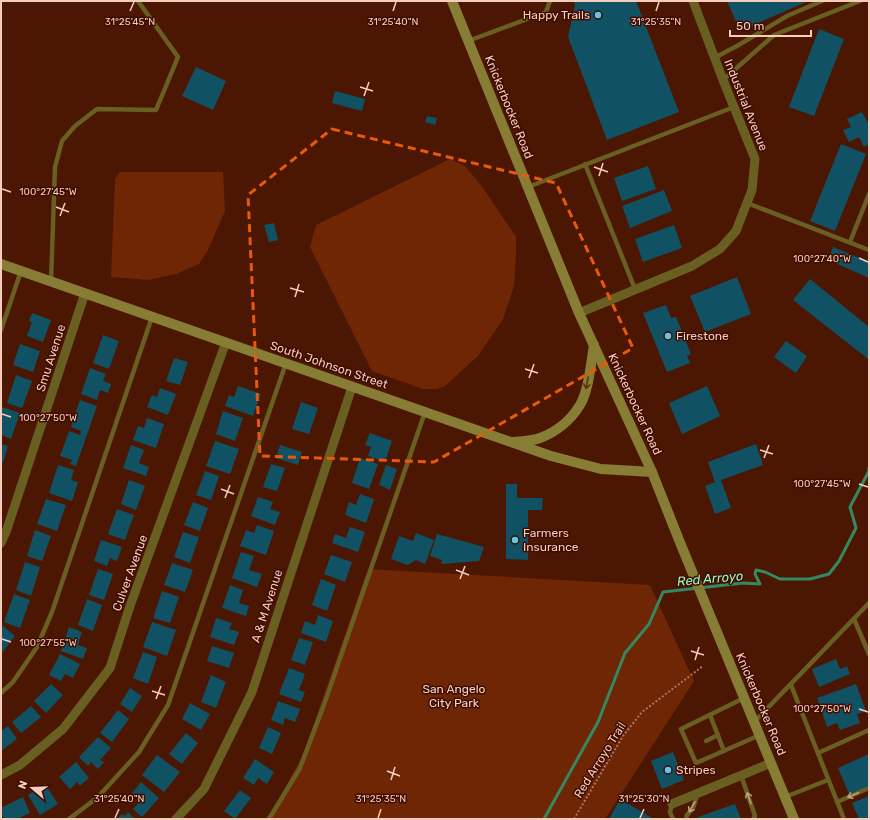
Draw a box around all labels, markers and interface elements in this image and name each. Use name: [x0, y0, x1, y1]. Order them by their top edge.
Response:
place label: Happy Trails: [523, 8, 590, 22]
marker: Happy Trails: [593, 10, 603, 20]
scale bar: [730, 12, 811, 38]
text: 31°25'45"N: [105, 16, 155, 28]
text: 31°25'40"N: [368, 16, 418, 28]
text: 31°25'35"N: [631, 16, 681, 28]
text: 50 m: [736, 19, 764, 33]
street label: Knickerbocker Road: [482, 53, 536, 161]
street label: Industrial Avenue: [721, 57, 771, 153]
text: 100°27'45"W: [19, 186, 77, 198]
text: 100°27'40"W: [793, 253, 851, 265]
street label: Smu Avenue: [34, 322, 69, 393]
place label: Firestone: [676, 329, 729, 343]
marker: Firestone: [663, 331, 673, 341]
street label: South Johnson Street: [268, 338, 390, 392]
street label: Knickerbocker Road: [605, 351, 665, 457]
one-way arrow: [582, 376, 590, 389]
text: 100°27'50"W: [19, 412, 77, 424]
text: 100°27'45"W: [793, 478, 851, 490]
place label: Farmers Insurance: [523, 526, 579, 554]
street label: Culver Avenue: [110, 533, 150, 613]
marker: Farmers Insurance: [510, 535, 520, 545]
street label: A & M Avenue: [249, 567, 286, 644]
water label: Red Arroyo: [676, 568, 744, 589]
text: 100°27'55"W: [19, 637, 77, 649]
street label: Knickerbocker Road: [733, 651, 789, 757]
park label: San Angelo City Park: [423, 682, 486, 710]
text: 100°27'50"W: [793, 703, 851, 715]
street label: Red Arroyo Trail: [571, 719, 629, 801]
place label: Stripes: [676, 763, 716, 777]
marker: Stripes: [663, 765, 673, 775]
north arrow: [12, 768, 52, 808]
text: N: [16, 779, 30, 791]
one-way arrow: [745, 791, 752, 804]
one-way arrow: [847, 791, 859, 799]
text: 31°25'40"N: [94, 793, 144, 805]
text: 31°25'35"N: [356, 793, 406, 805]
text: 31°25'30"N: [618, 793, 670, 805]
one-way arrow: [688, 801, 697, 812]

